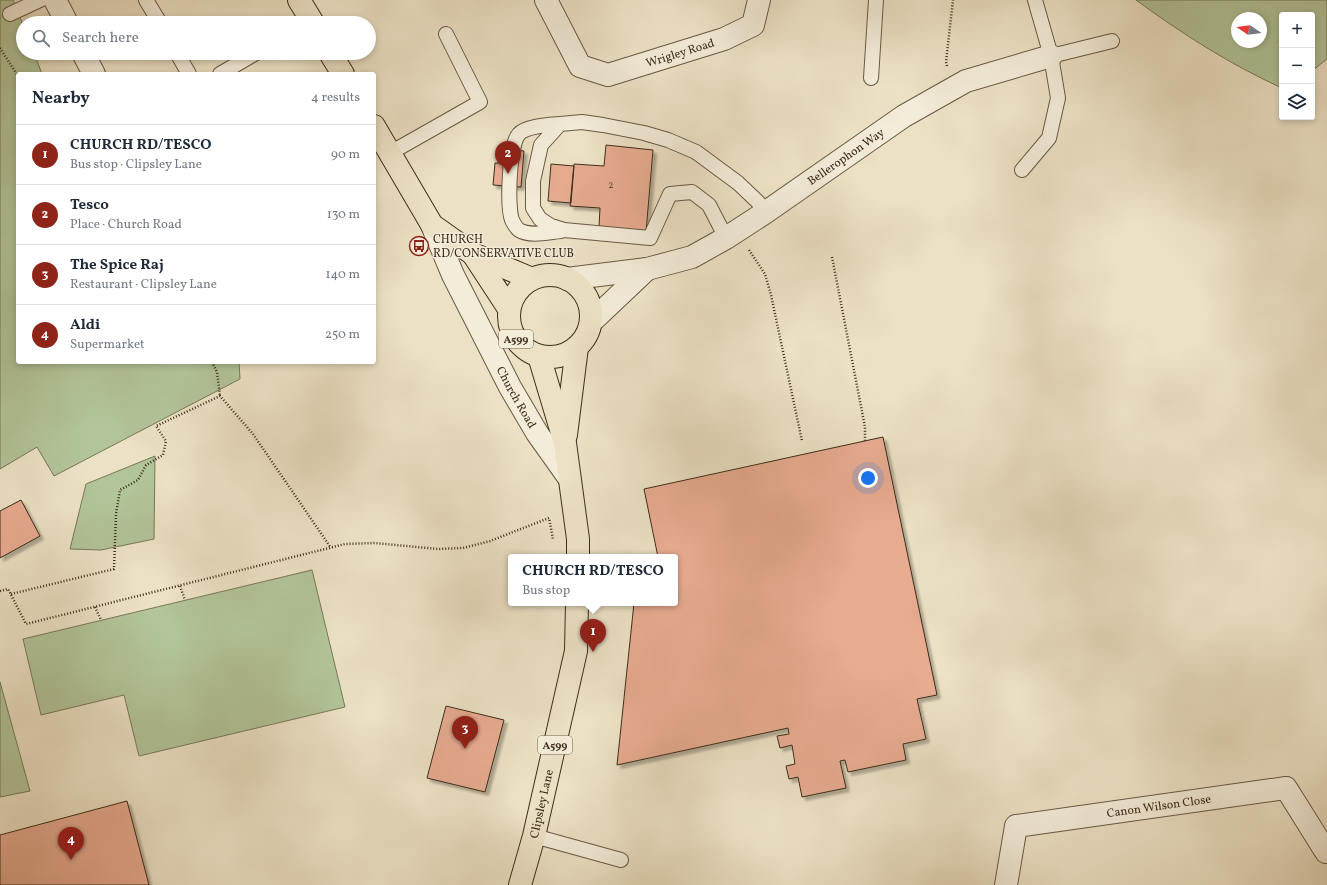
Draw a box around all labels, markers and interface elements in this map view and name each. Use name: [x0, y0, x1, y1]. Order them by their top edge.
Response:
north arrow: [1231, 12, 1267, 48]
map controls: [1279, 12, 1315, 120]
button: +: [1279, 12, 1315, 48]
search box: [16, 16, 376, 60]
icon: search: [30, 27, 52, 49]
text: Search here: [62, 28, 139, 49]
street label: Wrigley Road: [644, 35, 717, 72]
button: −: [1279, 48, 1315, 84]
button: layers: [1279, 84, 1315, 120]
text: Nearby: [32, 87, 90, 110]
text: 4 results: [311, 89, 360, 107]
street label: Bellerophon Way: [805, 125, 888, 190]
text: CHURCH RD/TESCO: [70, 135, 211, 156]
pin: 2: [495, 141, 521, 174]
text: 1: [42, 146, 48, 164]
text: 90 m: [331, 146, 360, 164]
text: Bus stop · Clipsley Lane: [70, 156, 202, 174]
house number: 2: [608, 178, 614, 192]
text: Tesco: [70, 195, 109, 216]
text: 2: [42, 206, 48, 224]
text: 130 m: [327, 206, 360, 224]
text: Place · Church Road: [70, 216, 182, 234]
place label: CHURCH RD/CONSERVATIVE CLUB: [433, 232, 574, 262]
bus stop icon: CHURCH RD/CONSERVATIVE CLUB: [408, 235, 430, 257]
text: The Spice Raj: [70, 255, 164, 276]
text: 3: [42, 266, 48, 284]
text: 140 m: [326, 266, 360, 284]
text: Restaurant · Clipsley Lane: [70, 276, 217, 294]
text: Aldi: [70, 315, 100, 336]
text: 4: [41, 326, 49, 344]
text: 250 m: [325, 326, 360, 344]
road number: A599: [499, 330, 533, 348]
text: Supermarket: [70, 336, 145, 354]
street label: Church Road: [492, 364, 540, 432]
your location: [858, 468, 878, 488]
popup: [508, 554, 678, 606]
text: CHURCH RD/TESCO: [522, 561, 664, 582]
text: Bus stop: [522, 582, 570, 600]
pin: 1: [580, 619, 606, 652]
pin: 3: [452, 716, 478, 749]
road number: A599: [538, 736, 572, 754]
street label: Clipsley Lane: [527, 768, 558, 840]
street label: Canon Wilson Close: [1106, 792, 1212, 822]
pin: 4: [58, 827, 84, 860]

